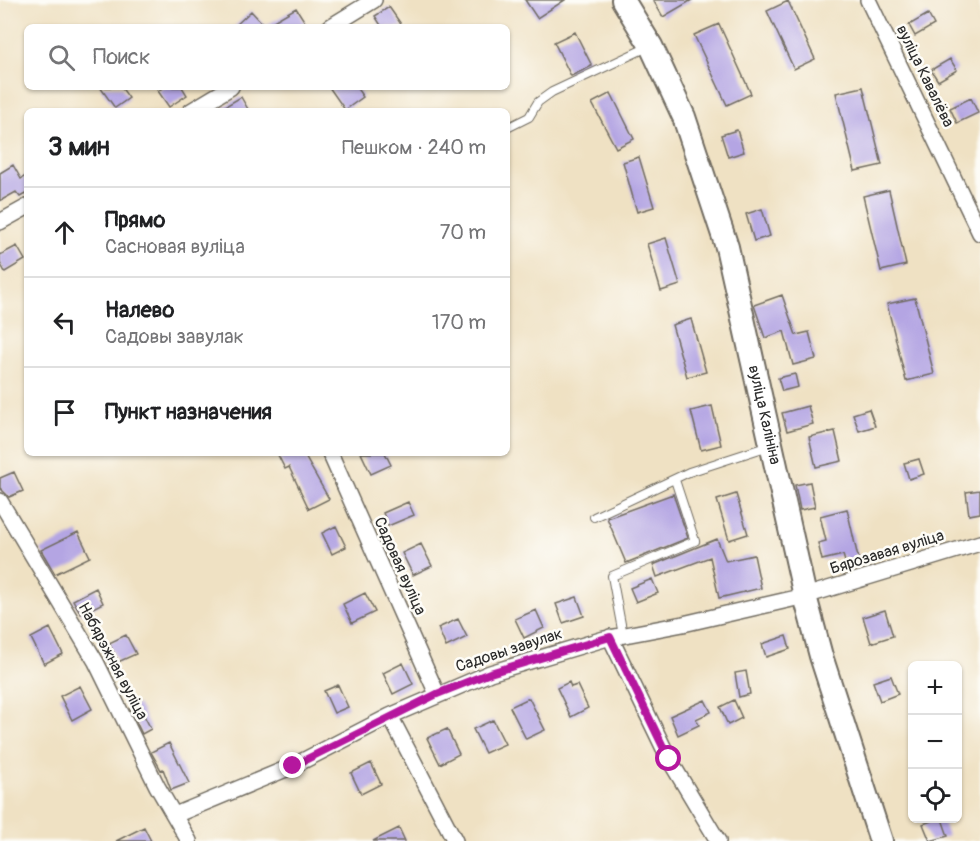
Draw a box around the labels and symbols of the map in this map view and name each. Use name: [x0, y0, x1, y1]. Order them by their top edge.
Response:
street label: вуліца Кавалёва: [892, 22, 958, 130]
street label: вуліца Калініна: [744, 363, 785, 466]
street label: Садовая вуліца: [369, 514, 431, 618]
street label: Бярозавая вуліца: [828, 525, 946, 579]
street label: Набярэжная вуліца: [74, 599, 152, 723]
street label: Садовы завулак: [453, 623, 565, 677]
route start: [655, 745, 681, 771]
route end: [279, 752, 305, 778]

